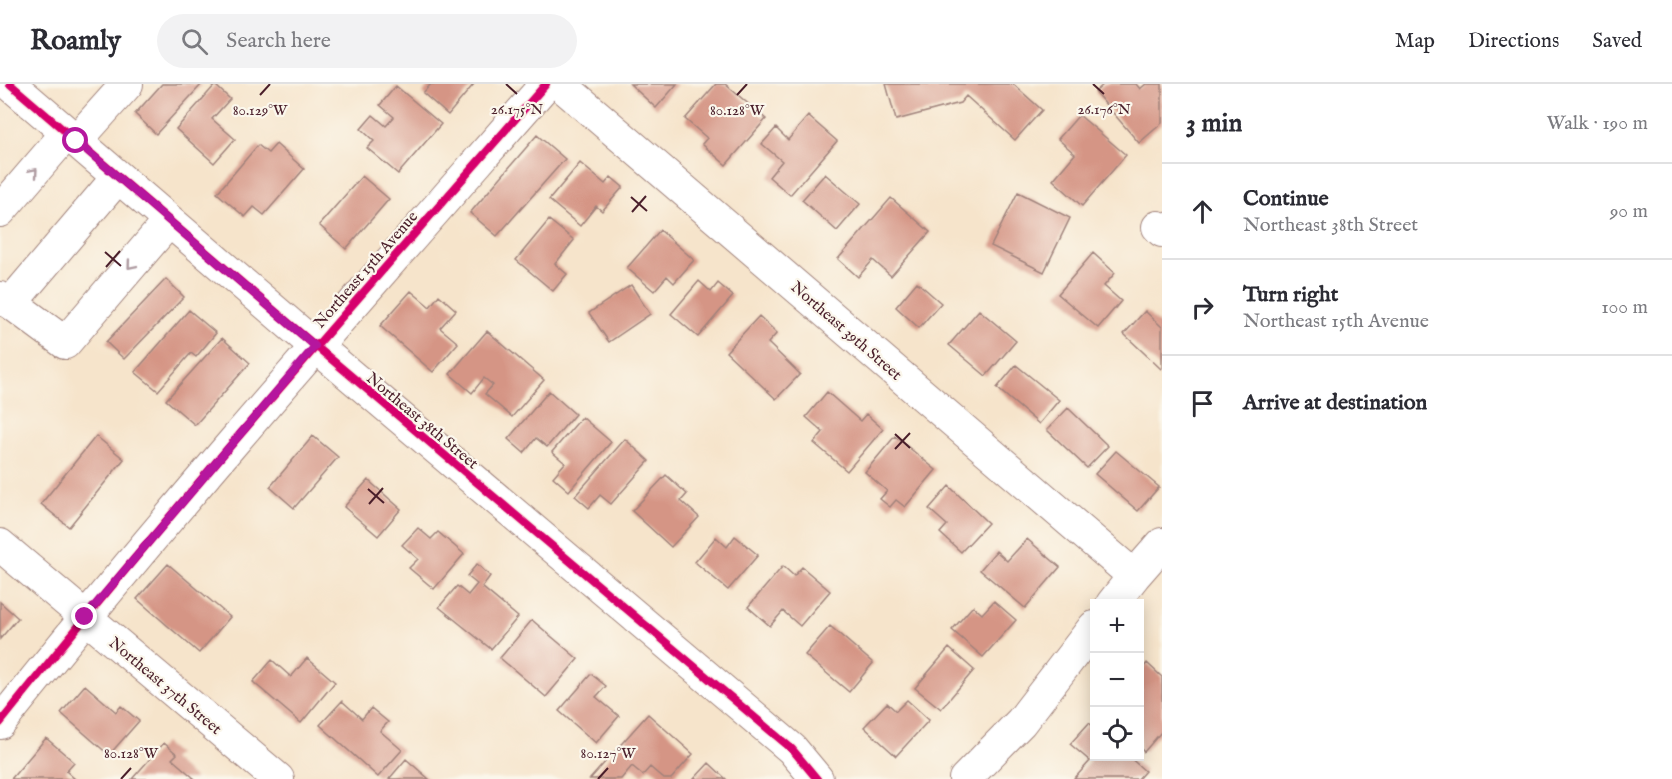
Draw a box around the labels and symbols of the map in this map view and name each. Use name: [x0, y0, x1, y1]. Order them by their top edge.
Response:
text: 26.175°N: [491, 100, 543, 119]
text: 26.176°N: [1077, 100, 1131, 119]
text: 80.129°W: [233, 101, 288, 120]
text: 80.128°W: [710, 101, 765, 120]
route start: [62, 127, 88, 153]
one-way arrow: [26, 168, 37, 179]
street label: Northeast 15th Avenue: [310, 208, 423, 333]
one-way arrow: [127, 258, 138, 269]
street label: Northeast 39th Street: [786, 278, 906, 386]
street label: Northeast 38th Street: [362, 369, 482, 475]
route end: [71, 603, 97, 629]
street label: Northeast 37th Street: [104, 633, 226, 740]
text: 80.128°W: [104, 744, 159, 763]
text: 80.127°W: [581, 744, 636, 763]

